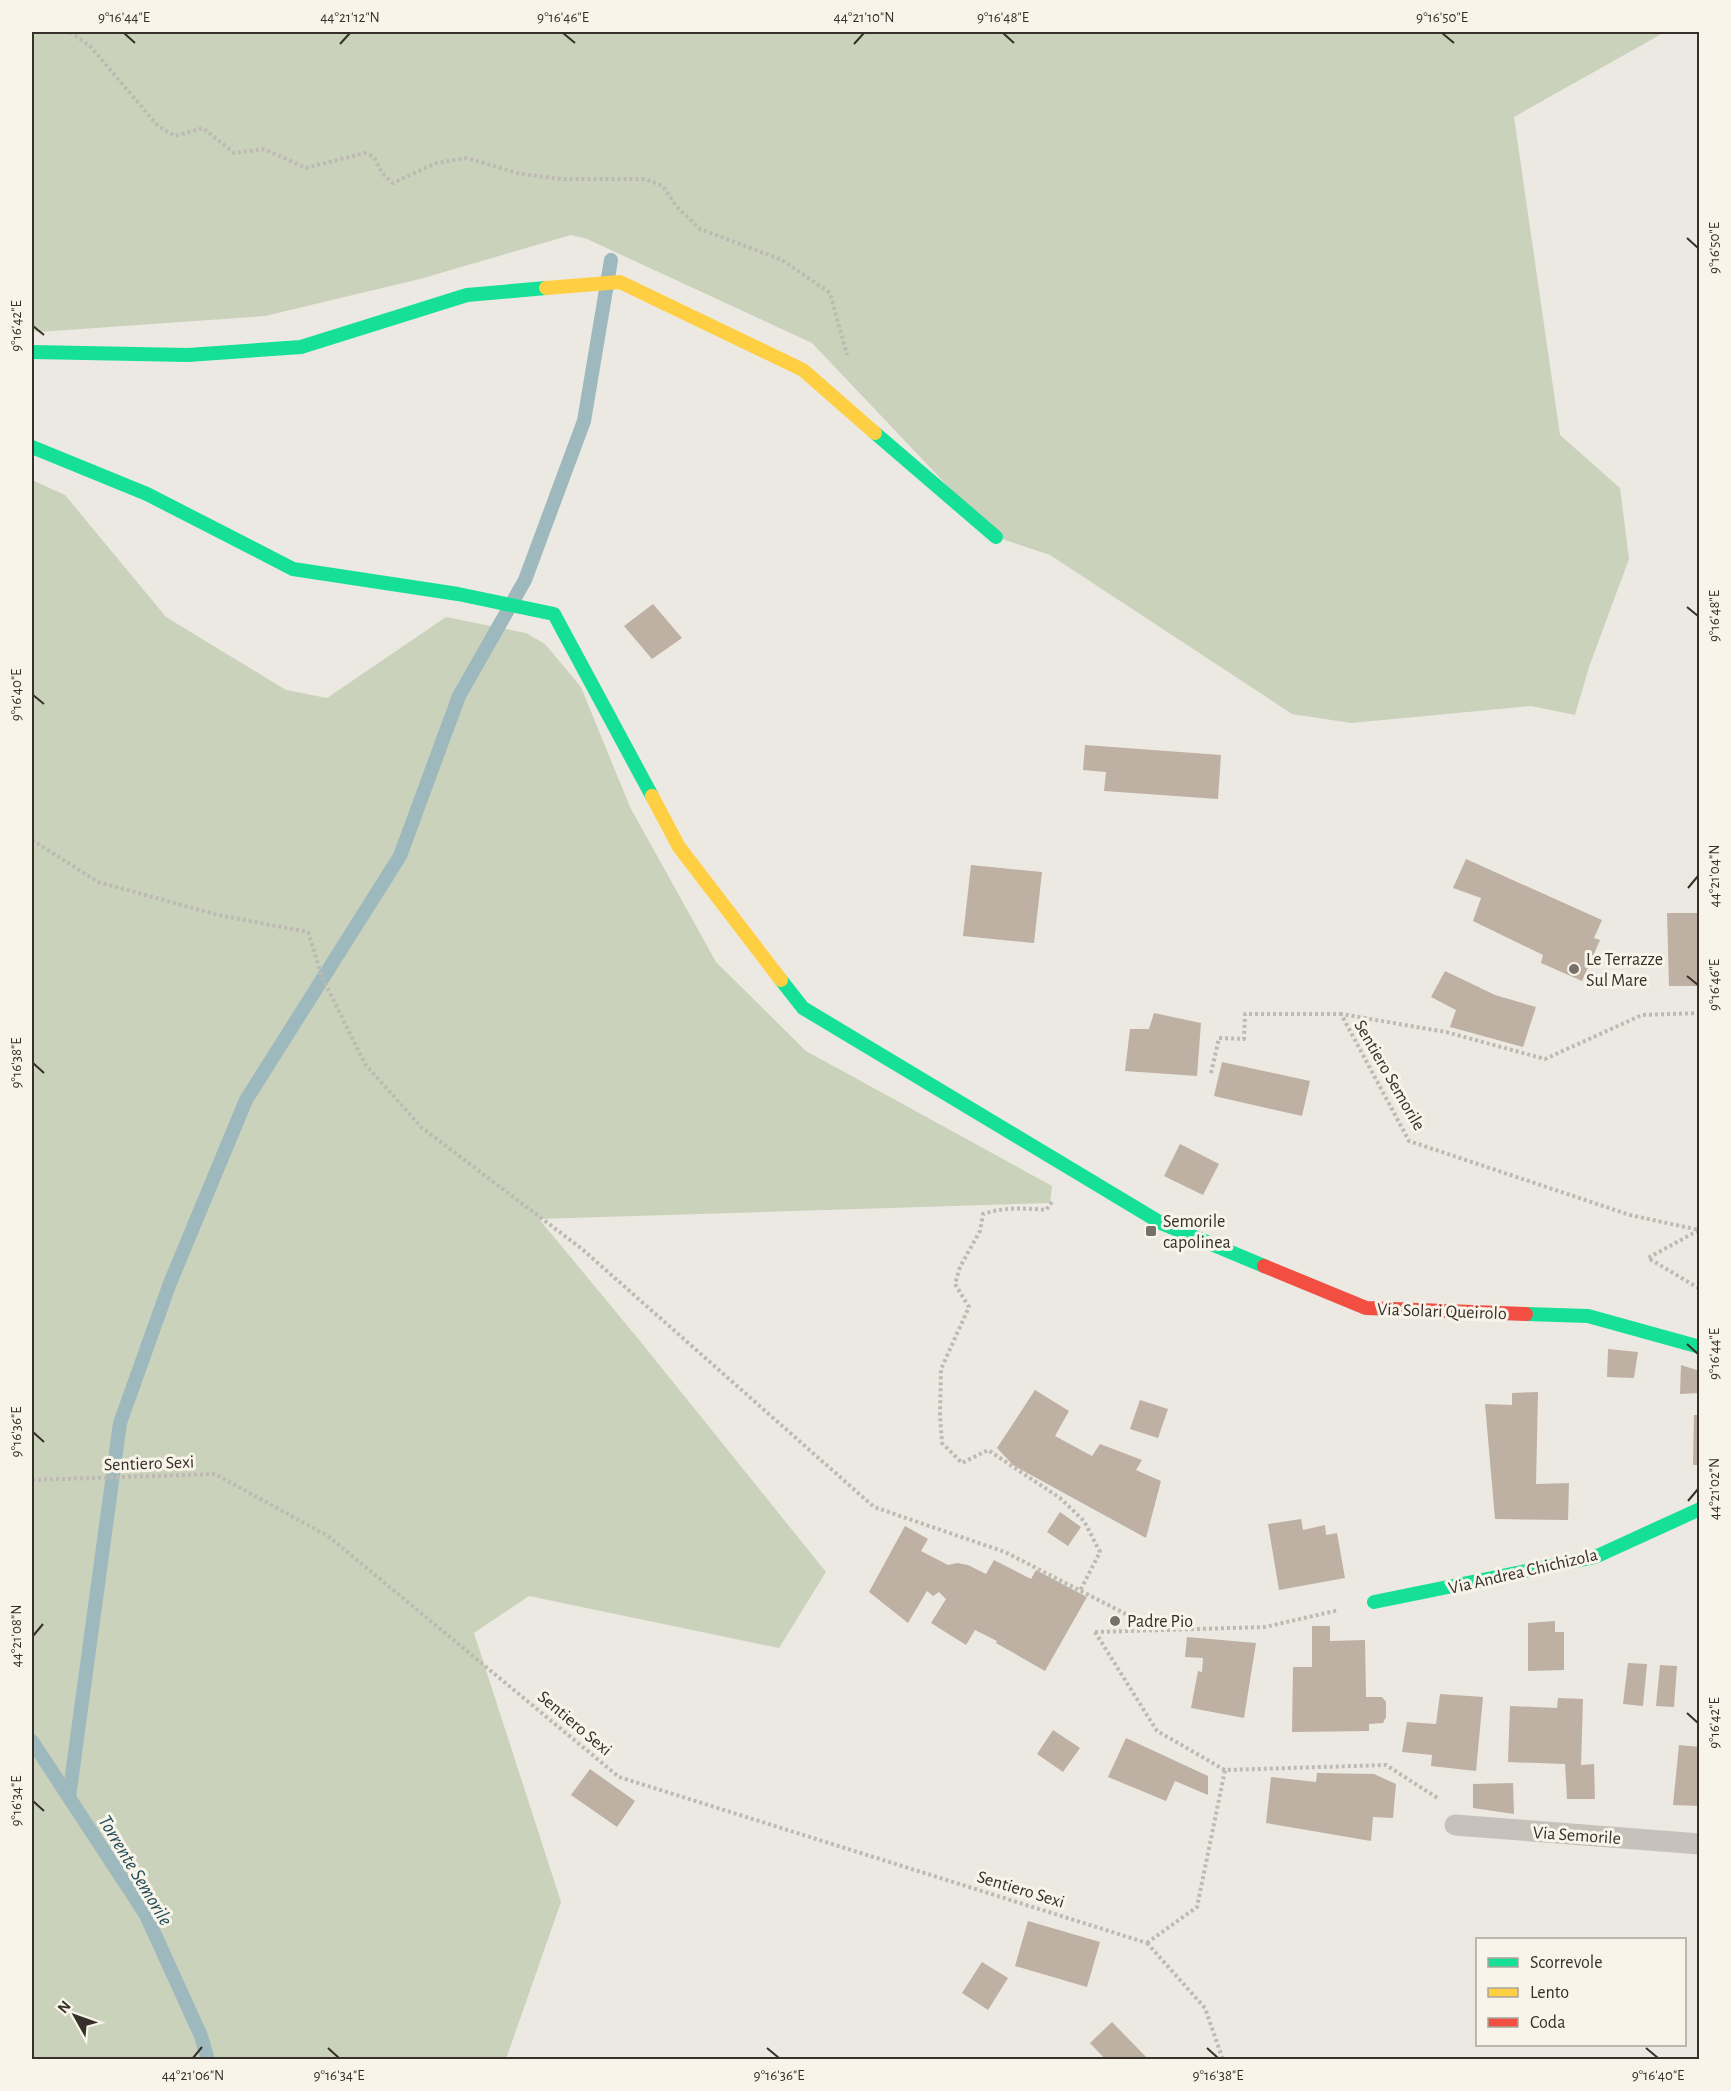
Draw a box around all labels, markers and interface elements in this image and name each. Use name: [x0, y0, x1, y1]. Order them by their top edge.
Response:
text: 9°16'44"E: [98, 10, 150, 25]
text: 44°21'12"N: [320, 10, 380, 25]
text: 9°16'46"E: [537, 10, 589, 25]
text: 44°21'10"N: [834, 10, 894, 25]
text: 9°16'48"E: [977, 10, 1029, 25]
text: 9°16'50"E: [1416, 10, 1468, 25]
text: 9°16'50"E: [1707, 222, 1722, 274]
text: 9°16'42"E: [9, 300, 24, 352]
text: 9°16'48"E: [1707, 590, 1722, 642]
text: 9°16'40"E: [9, 669, 24, 721]
text: 44°21'04"N: [1707, 845, 1722, 907]
place label: Le Terrazze Sul Mare: [1586, 951, 1663, 990]
text: 9°16'46"E: [1707, 959, 1722, 1011]
marker: Le Terrazze Sul Mare: [1567, 962, 1581, 976]
street label: Sentiero Semorile: [1350, 1017, 1428, 1134]
text: 9°16'38"E: [9, 1038, 24, 1088]
place label: Semorile capolinea: [1163, 1213, 1231, 1252]
marker: Semorile capolinea: [1144, 1224, 1158, 1238]
street label: Via Solari Queirolo: [1377, 1301, 1507, 1323]
text: 9°16'44"E: [1707, 1328, 1722, 1380]
text: 9°16'36"E: [9, 1407, 24, 1457]
street label: Sentiero Sexi: [104, 1453, 194, 1475]
text: 44°21'02"N: [1707, 1458, 1722, 1520]
street label: Via Andrea Chichizola: [1447, 1546, 1600, 1598]
text: 44°21'08"N: [9, 1605, 24, 1667]
place label: Padre Pio: [1127, 1613, 1193, 1631]
marker: Padre Pio: [1108, 1614, 1122, 1628]
street label: Sentiero Sexi: [534, 1688, 615, 1760]
text: 9°16'42"E: [1707, 1697, 1722, 1749]
text: 9°16'34"E: [9, 1776, 24, 1826]
water label: Torrente Semorile: [94, 1812, 176, 1930]
street label: Via Semorile: [1532, 1824, 1622, 1848]
street label: Sentiero Sexi: [975, 1868, 1067, 1912]
legend: [1476, 1938, 1686, 2046]
text: Scorrevole: [1530, 1954, 1603, 1972]
text: Lento: [1530, 1984, 1569, 2002]
north arrow: [45, 1986, 105, 2046]
text: N: [55, 1998, 74, 2016]
text: Coda: [1530, 2014, 1565, 2032]
text: 44°21'06"N: [162, 2068, 224, 2083]
text: 9°16'34"E: [314, 2068, 364, 2083]
text: 9°16'36"E: [754, 2068, 804, 2083]
text: 9°16'38"E: [1193, 2068, 1243, 2083]
text: 9°16'40"E: [1632, 2068, 1684, 2083]

